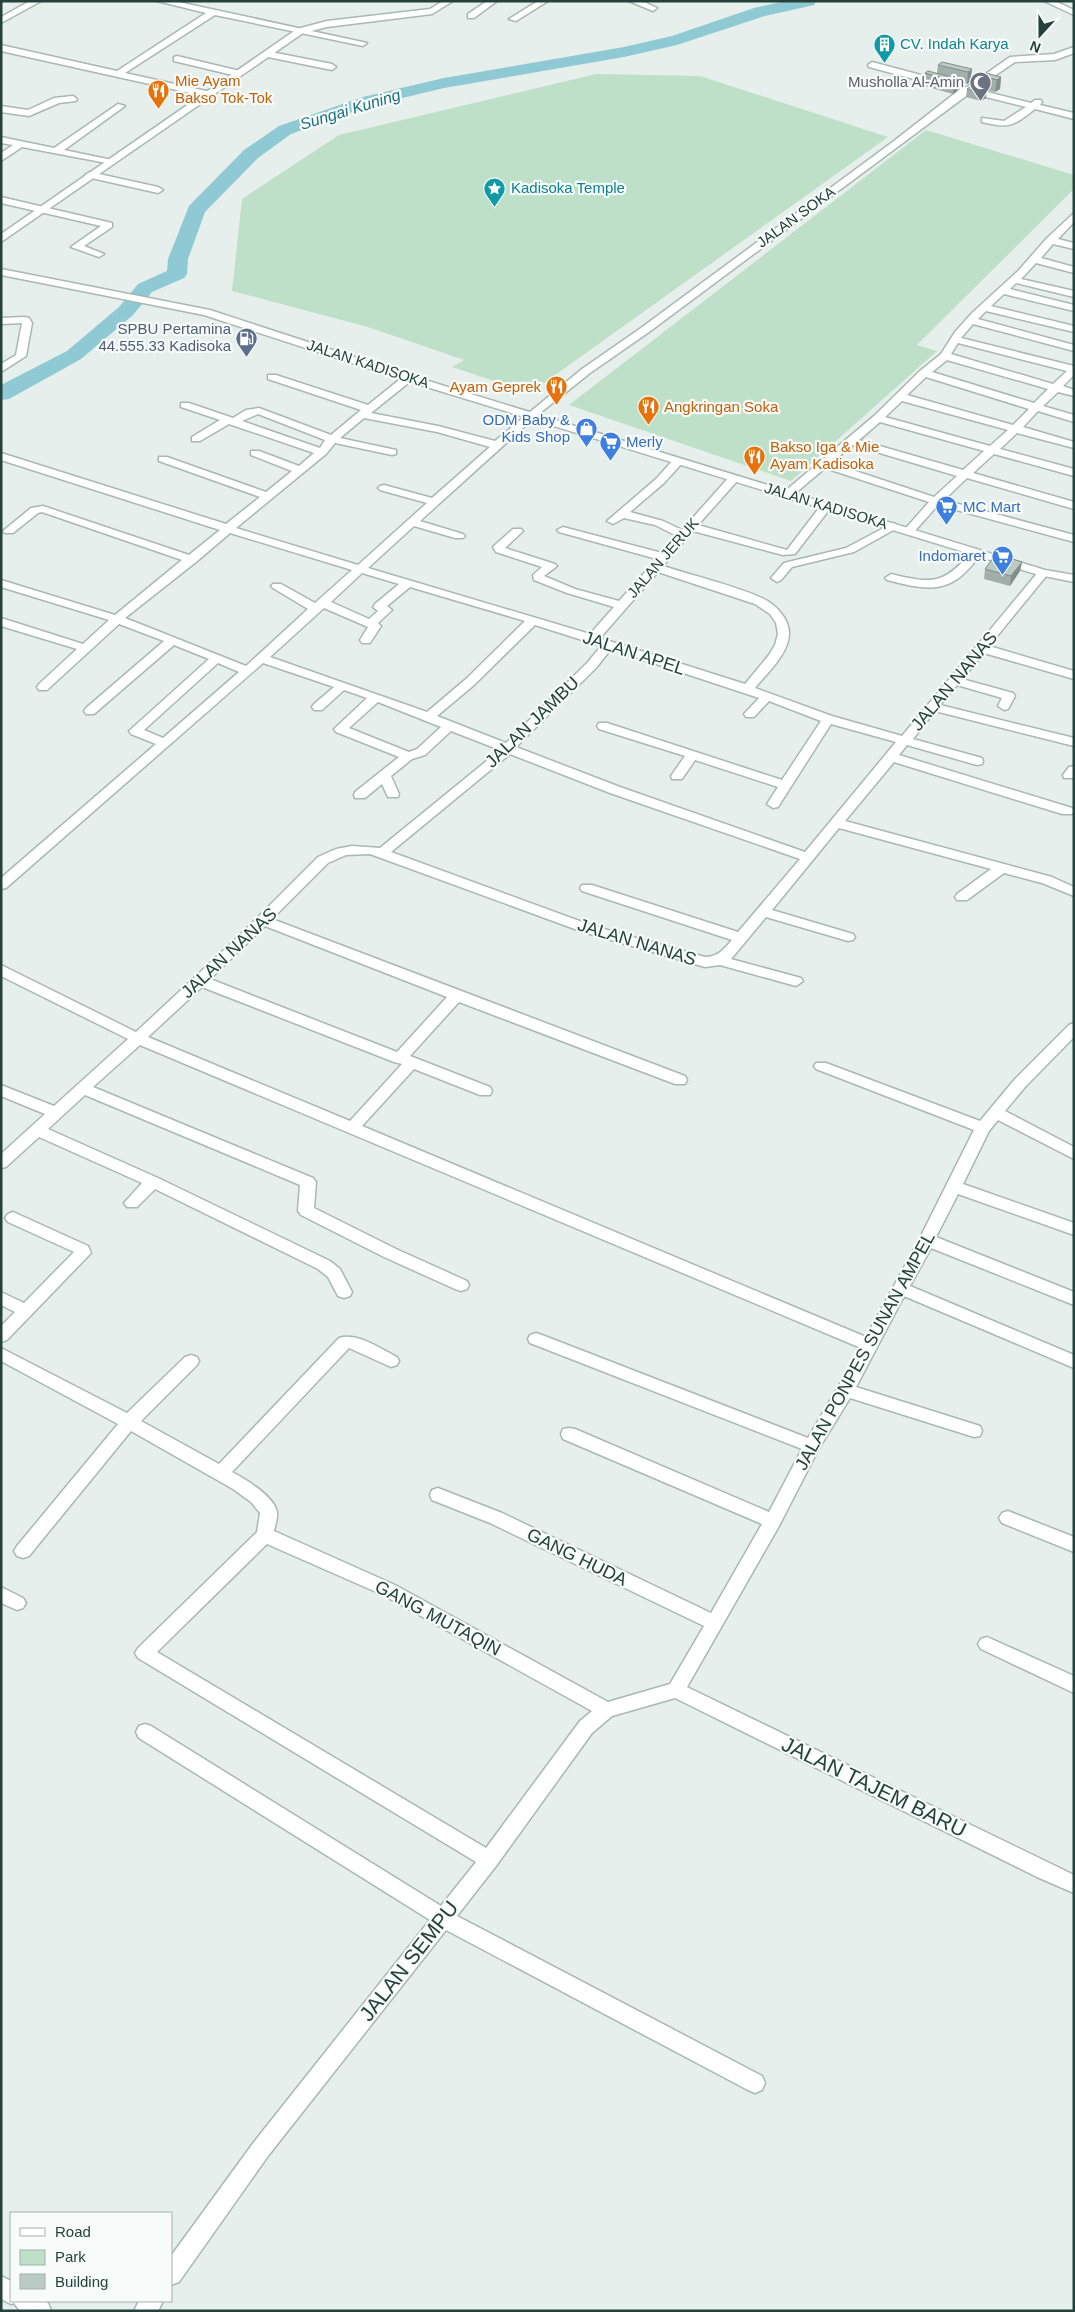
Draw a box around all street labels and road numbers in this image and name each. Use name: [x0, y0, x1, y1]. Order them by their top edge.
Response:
street label: JALAN SOKA: [753, 183, 838, 251]
street label: JALAN KADISOKA: [305, 336, 431, 391]
street label: JALAN KADISOKA: [763, 479, 890, 532]
street label: JALAN JERUK: [623, 514, 702, 601]
street label: JALAN APEL: [580, 627, 688, 679]
street label: JALAN NANAS: [907, 627, 1001, 735]
street label: JALAN JAMBU: [481, 672, 583, 772]
street label: JALAN NANAS: [177, 904, 281, 1002]
street label: JALAN NANAS: [575, 914, 699, 970]
street label: JALAN PONPES SUNAN AMPEL: [791, 1228, 939, 1474]
street label: GANG HUDA: [524, 1524, 630, 1590]
street label: GANG MUTAQIN: [372, 1576, 504, 1660]
street label: JALAN TAJEM BARU: [778, 1732, 970, 1841]
street label: JALAN SEMPU: [355, 1896, 463, 2025]

